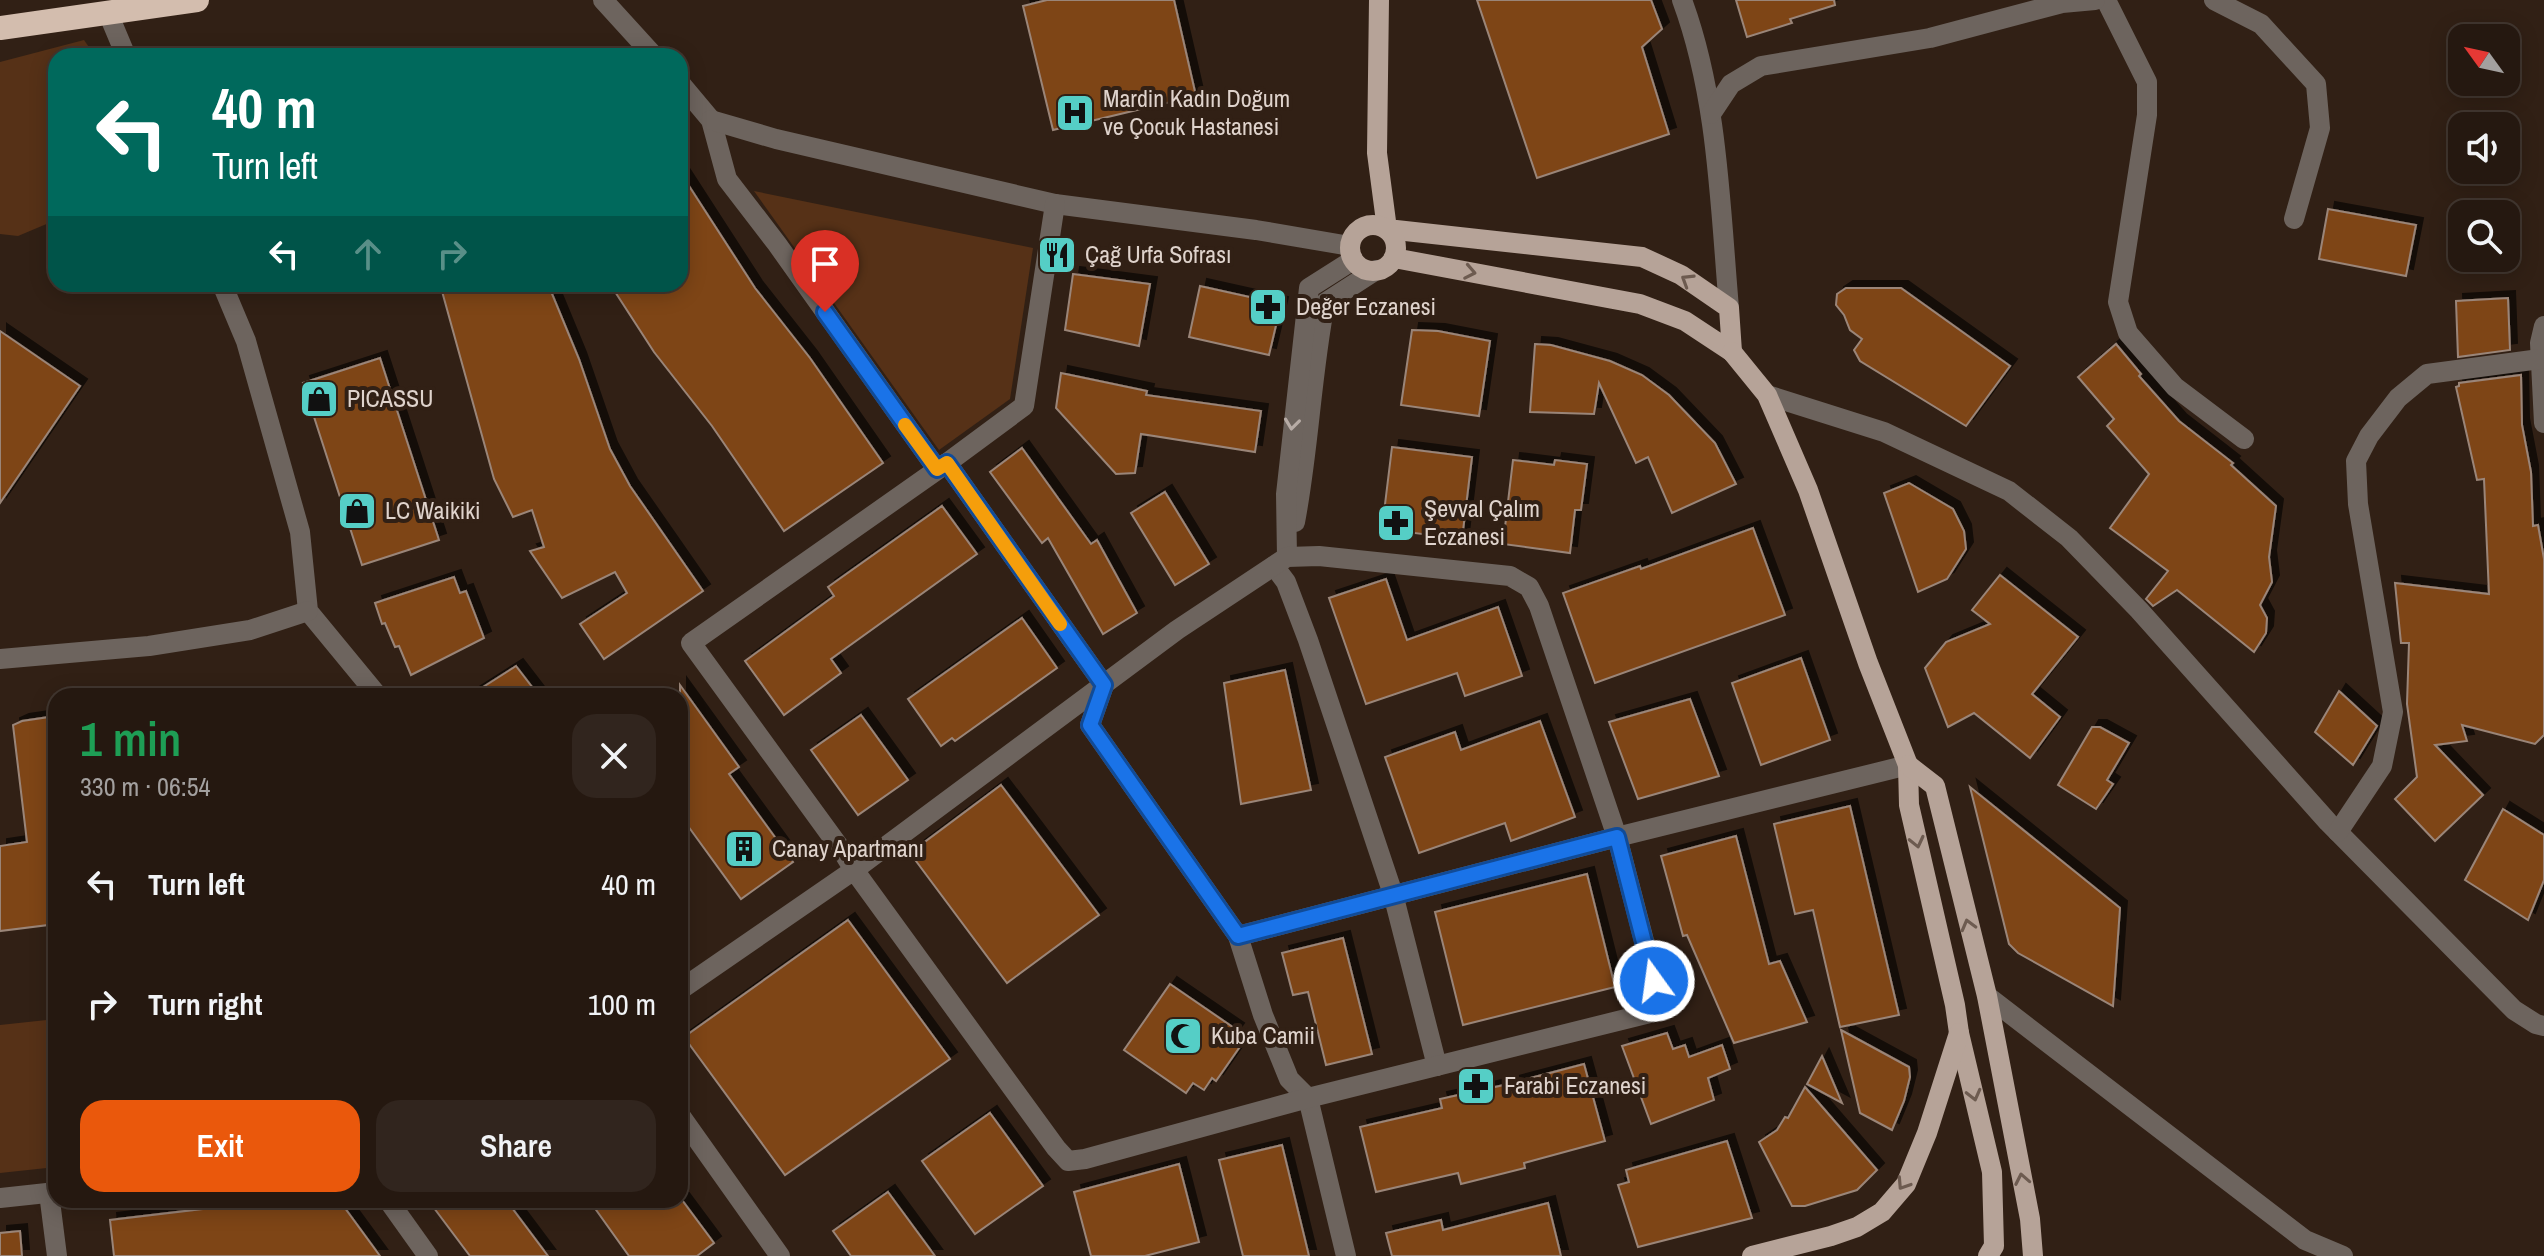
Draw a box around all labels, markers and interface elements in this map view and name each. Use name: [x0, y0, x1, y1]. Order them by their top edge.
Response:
north arrow: [2448, 24, 2520, 96]
map controls: [2448, 24, 2520, 272]
text: 40 m: [212, 70, 317, 145]
icon: left: [80, 80, 184, 184]
place label: Mardin Kadın Doğum ve Çocuk Hastanesi: [1103, 82, 1290, 142]
hospital icon: Mardin Kadın Doğum ve Çocuk Hastanesi: [1054, 92, 1096, 134]
button: sound: [2448, 112, 2520, 184]
text: Turn left: [212, 142, 318, 190]
button: search: [2448, 200, 2520, 272]
pin: [791, 230, 859, 312]
icon: left: [262, 232, 306, 276]
icon: ahead: [346, 232, 390, 276]
icon: right: [430, 232, 474, 276]
restaurant icon: Çağ Urfa Sofrası: [1036, 234, 1078, 276]
place label: Çağ Urfa Sofrası: [1085, 238, 1232, 270]
icon: arrive: [803, 242, 847, 286]
one-way arrow: [1463, 263, 1476, 280]
one-way arrow: [1681, 274, 1696, 289]
pharmacy icon: Değer Eczanesi: [1247, 286, 1289, 328]
place label: Değer Eczanesi: [1296, 290, 1436, 322]
shop icon: PICASSU: [298, 378, 340, 420]
place label: PICASSU: [347, 382, 433, 414]
one-way arrow: [1284, 418, 1301, 431]
shop icon: LC Waikiki: [336, 490, 378, 532]
place label: Şevval Çalım Eczanesi: [1424, 492, 1540, 552]
place label: LC Waikiki: [385, 494, 481, 526]
pharmacy icon: Şevval Çalım Eczanesi: [1375, 502, 1417, 544]
text: 1 min: [80, 706, 181, 771]
button: close: [572, 714, 656, 798]
text: 330 m · 06:54: [80, 769, 210, 804]
building icon: Canay Apartmanı: [723, 828, 765, 870]
place label: Canay Apartmanı: [772, 832, 924, 864]
one-way arrow: [1908, 835, 1925, 848]
icon: left: [80, 862, 124, 906]
text: Turn left: [148, 864, 245, 904]
text: 40 m: [601, 864, 656, 904]
one-way arrow: [1960, 918, 1977, 932]
position arrow: [1612, 939, 1696, 1023]
icon: right: [80, 982, 124, 1026]
text: Turn right: [148, 984, 262, 1024]
text: 100 m: [588, 984, 656, 1024]
mosque icon: Kuba Camii: [1162, 1015, 1204, 1057]
place label: Kuba Camii: [1211, 1019, 1315, 1051]
pharmacy icon: Farabi Eczanesi: [1455, 1065, 1497, 1107]
place label: Farabi Eczanesi: [1504, 1069, 1646, 1101]
one-way arrow: [1964, 1088, 1981, 1102]
button: Exit: [80, 1100, 360, 1192]
button: Share: [376, 1100, 656, 1192]
one-way arrow: [2015, 1172, 2032, 1186]
one-way arrow: [1898, 1176, 1913, 1190]

